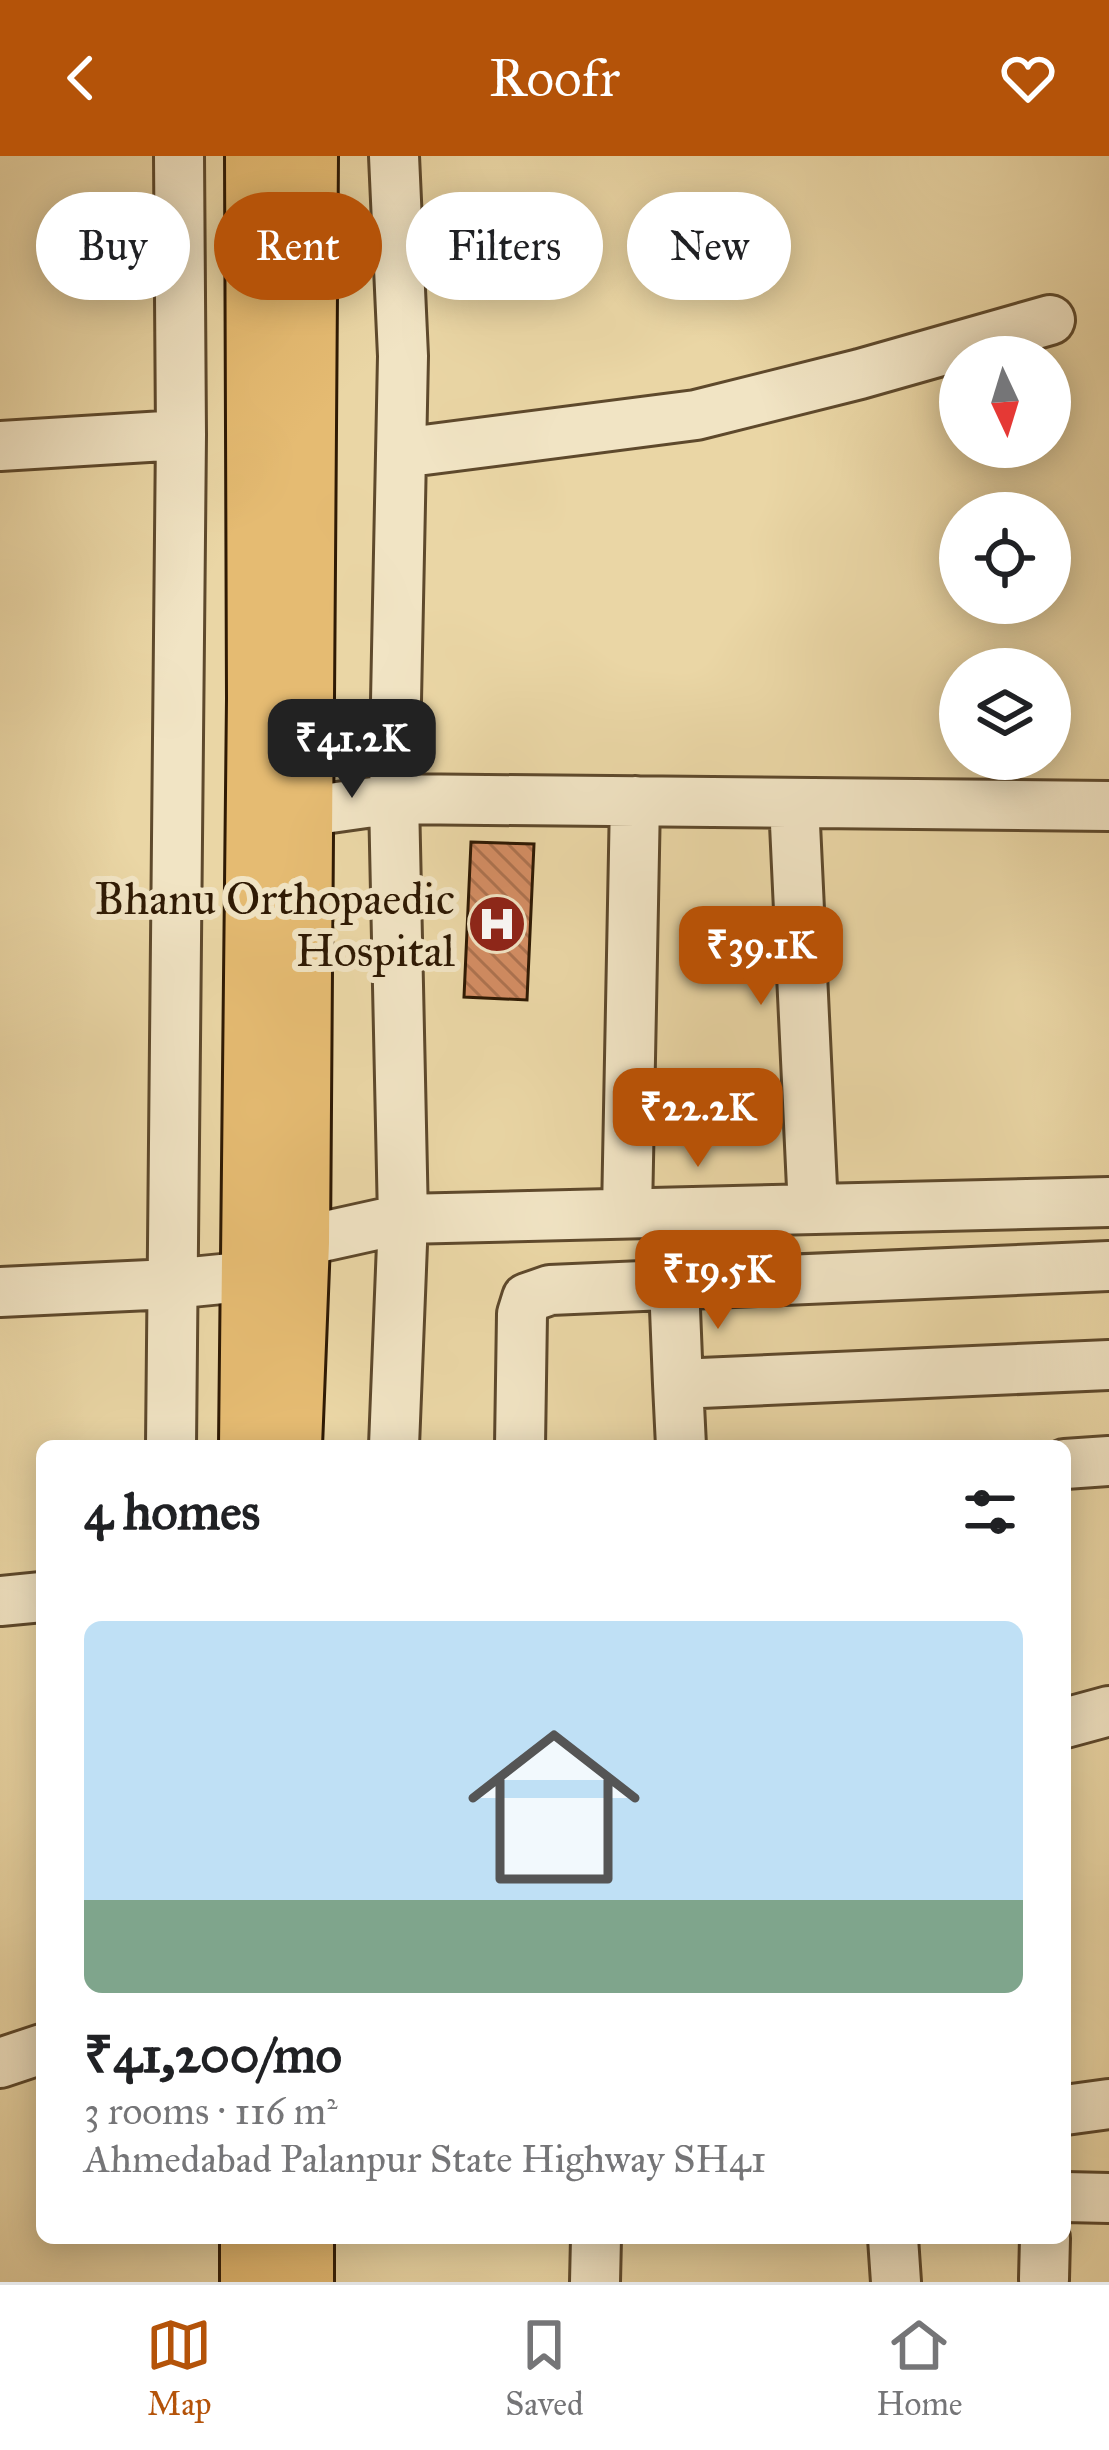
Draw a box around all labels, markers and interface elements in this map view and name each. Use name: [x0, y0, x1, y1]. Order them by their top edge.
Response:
icon: back: [48, 45, 114, 111]
text: Roofr: [489, 45, 620, 111]
icon: heart: [995, 45, 1061, 111]
chip: Buy: [36, 192, 190, 300]
chip: Rent: [214, 192, 382, 300]
chip: Filters: [406, 192, 603, 300]
chip: New: [627, 192, 791, 300]
north arrow: [939, 336, 1071, 468]
map controls: [939, 336, 1071, 780]
button: locate: [939, 492, 1071, 624]
button: layers: [939, 648, 1071, 780]
pin: ₹41.2K: [254, 699, 450, 801]
text: ₹41.2K: [295, 714, 409, 762]
place label: Bhanu Orthopaedic Hospital: [94, 871, 456, 978]
hospital icon: Bhanu Orthopaedic Hospital: [466, 893, 528, 955]
pin: ₹39.1K: [663, 906, 859, 1008]
text: ₹39.1K: [706, 921, 816, 969]
pin: ₹22.2K: [600, 1068, 796, 1170]
text: ₹22.2K: [640, 1083, 756, 1131]
pin: ₹19.5K: [620, 1230, 816, 1332]
text: ₹19.5K: [662, 1245, 774, 1293]
icon: filters: [957, 1479, 1023, 1545]
text: 4 homes: [84, 1481, 260, 1543]
icon: home: [446, 1699, 662, 1915]
text: ₹41,200/mo: [84, 2024, 342, 2086]
text: 3 rooms · 116 m²: [84, 2087, 338, 2135]
text: Ahmedabad Palanpur State Highway SH41: [84, 2135, 766, 2183]
tab: Map: [146, 2312, 212, 2424]
tab: Saved: [505, 2312, 584, 2424]
tab: Home: [876, 2312, 963, 2424]

